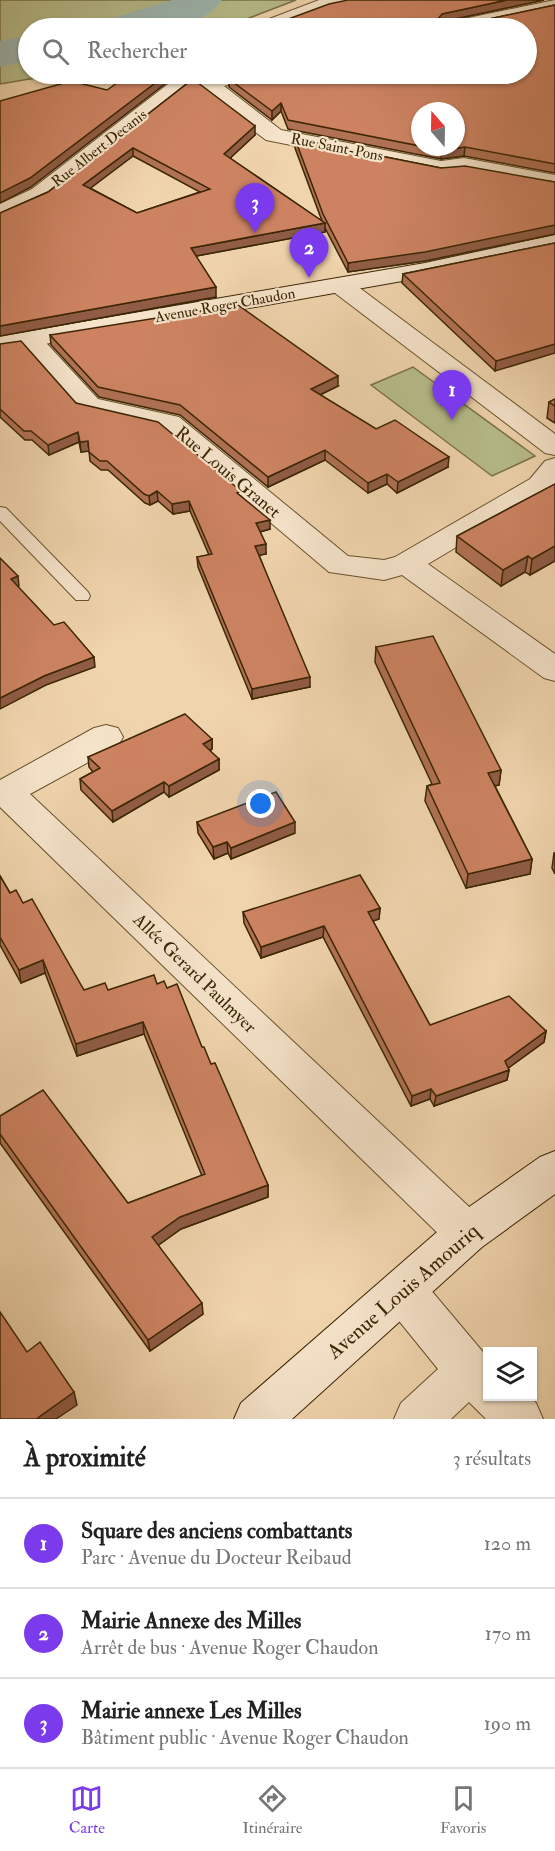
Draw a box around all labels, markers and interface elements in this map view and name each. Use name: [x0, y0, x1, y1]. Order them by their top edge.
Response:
search box: [18, 18, 537, 84]
icon: search: [39, 35, 72, 68]
text: Rechercher: [87, 37, 187, 65]
north arrow: [411, 102, 465, 156]
street label: Rue Albert Decanis: [48, 105, 151, 192]
street label: Rue Saint-Pons: [289, 129, 385, 166]
pin: 3: [236, 184, 274, 233]
pin: 2: [290, 228, 328, 278]
street label: Avenue Roger Chaudon: [153, 284, 297, 327]
pin: 1: [432, 370, 472, 420]
street label: Rue Louis Granet: [170, 421, 285, 523]
your location: [246, 789, 275, 818]
street label: Allée Gerard Paulmyer: [127, 908, 261, 1038]
street label: Avenue Louis Amouriq: [321, 1218, 485, 1366]
map controls: [483, 1347, 537, 1401]
button: layers: [483, 1347, 537, 1401]
text: À proximité: [24, 1442, 146, 1474]
text: 3 résultats: [453, 1446, 531, 1471]
text: Square des anciens combattants: [81, 1517, 352, 1545]
text: 1: [40, 1531, 47, 1556]
text: 120 m: [484, 1531, 531, 1556]
text: Parc · Avenue du Docteur Reibaud: [81, 1545, 352, 1570]
text: Mairie Annexe des Milles: [81, 1607, 301, 1635]
text: 2: [38, 1621, 49, 1646]
text: 170 m: [485, 1621, 531, 1646]
text: Arrêt de bus · Avenue Roger Chaudon: [81, 1635, 379, 1660]
text: Mairie annexe Les Milles: [81, 1697, 302, 1725]
text: 3: [40, 1711, 47, 1736]
text: 190 m: [484, 1711, 531, 1736]
text: Bâtiment public · Avenue Roger Chaudon: [81, 1725, 409, 1750]
tab: Carte: [69, 1782, 105, 1838]
tab: Itinéraire: [242, 1782, 302, 1838]
tab: Favoris: [440, 1782, 486, 1838]

